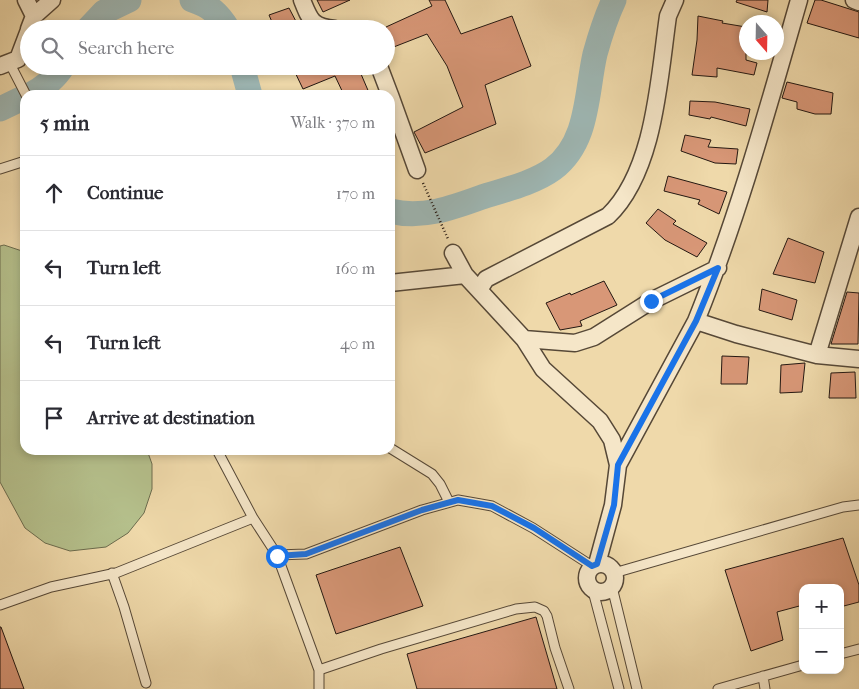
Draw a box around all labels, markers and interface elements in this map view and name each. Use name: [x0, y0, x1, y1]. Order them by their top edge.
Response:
north arrow: [739, 15, 784, 60]
search box: [20, 20, 395, 75]
icon: search: [38, 34, 66, 62]
text: Search here: [78, 37, 174, 59]
text: 5 min: [40, 111, 89, 135]
text: Walk · 370 m: [290, 113, 375, 132]
icon: ahead: [40, 179, 68, 207]
text: Continue: [87, 182, 163, 204]
text: 170 m: [336, 184, 375, 203]
icon: left: [40, 254, 68, 282]
text: Turn left: [87, 257, 161, 279]
text: 160 m: [335, 259, 375, 278]
route end: [640, 290, 663, 313]
icon: left: [40, 329, 68, 357]
text: Turn left: [87, 332, 161, 354]
text: 40 m: [340, 334, 375, 353]
icon: arrive: [40, 404, 68, 432]
text: Arrive at destination: [87, 407, 255, 429]
route start: [266, 545, 289, 568]
map controls: [799, 584, 844, 674]
button: +: [799, 584, 844, 629]
button: −: [799, 629, 844, 674]

